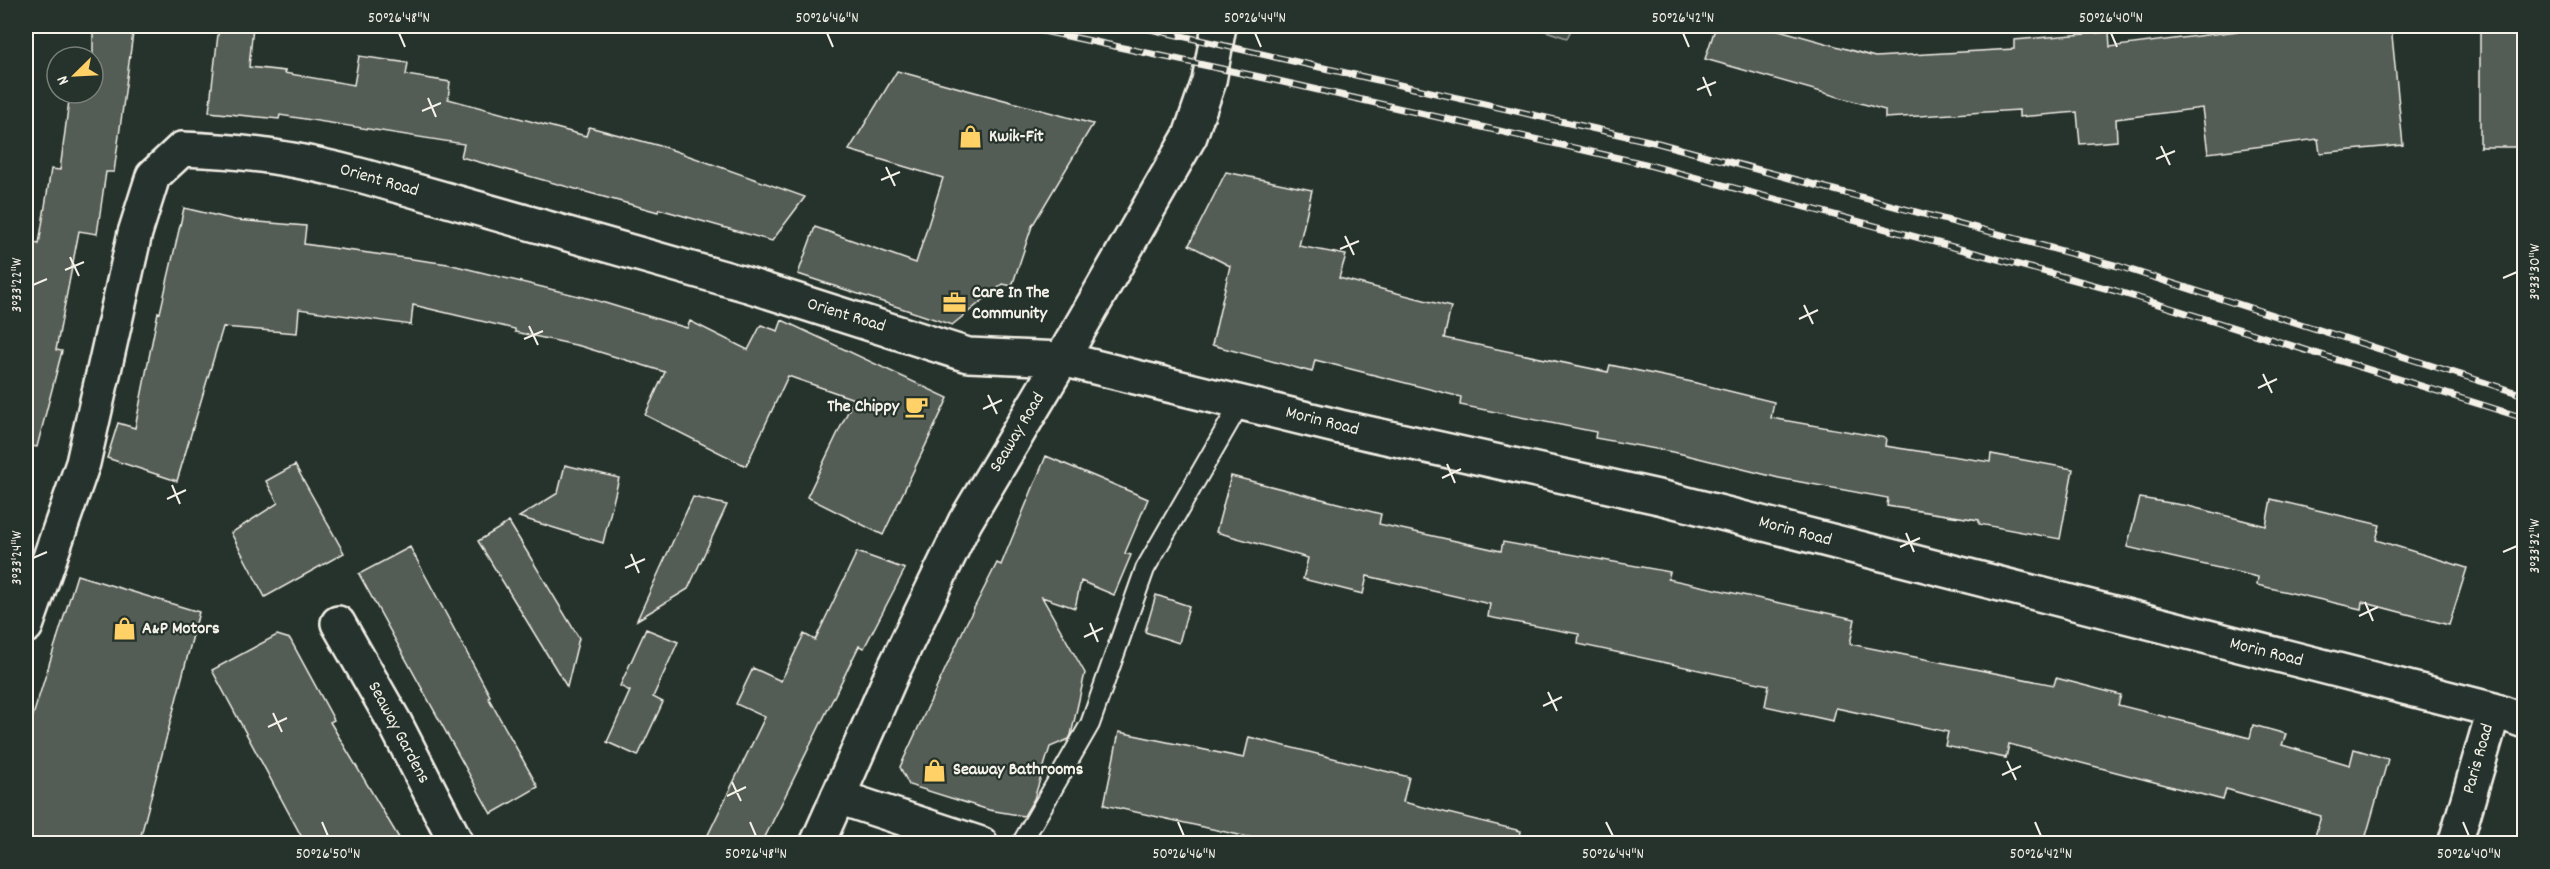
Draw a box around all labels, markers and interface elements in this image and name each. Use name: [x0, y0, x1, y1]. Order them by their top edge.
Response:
text: 50°26'48"N: [368, 8, 430, 30]
text: 50°26'46"N: [795, 8, 859, 30]
text: 50°26'44"N: [1224, 8, 1286, 30]
text: 50°26'42"N: [1652, 8, 1714, 30]
text: 50°26'40"N: [2079, 8, 2143, 30]
north arrow: [45, 45, 105, 105]
text: N: [51, 72, 76, 88]
shop icon: Kwik-Fit: [958, 124, 984, 150]
place label: Kwik-Fit: [989, 125, 1044, 150]
street label: Orient Road: [337, 158, 421, 204]
text: 3°33'30"W: [2525, 243, 2547, 300]
text: 3°33'22"W: [7, 257, 29, 312]
place label: Care In The Community: [972, 281, 1050, 327]
office icon: Care In The Community: [941, 290, 967, 316]
street label: Orient Road: [804, 292, 888, 340]
street label: Seaway Road: [984, 388, 1052, 478]
cafe icon: The Chippy: [904, 394, 930, 420]
place label: The Chippy: [827, 395, 900, 420]
street label: Morin Road: [1283, 401, 1361, 443]
street label: Morin Road: [1756, 510, 1834, 554]
text: 3°33'32"W: [2525, 518, 2547, 573]
text: 3°33'24"W: [7, 530, 29, 585]
shop icon: A&P Motors: [111, 616, 137, 642]
place label: A&P Motors: [142, 617, 220, 642]
street label: Morin Road: [2227, 632, 2305, 674]
street label: Seaway Gardens: [361, 678, 435, 788]
street label: Paris Road: [2457, 721, 2501, 797]
shop icon: Seaway Bathrooms: [922, 757, 948, 783]
place label: Seaway Bathrooms: [953, 758, 1084, 783]
text: 50°26'50"N: [296, 844, 360, 866]
text: 50°26'48"N: [725, 844, 787, 866]
text: 50°26'46"N: [1152, 844, 1216, 866]
text: 50°26'44"N: [1582, 844, 1644, 866]
text: 50°26'42"N: [2010, 844, 2072, 866]
text: 50°26'40"N: [2437, 844, 2501, 866]

